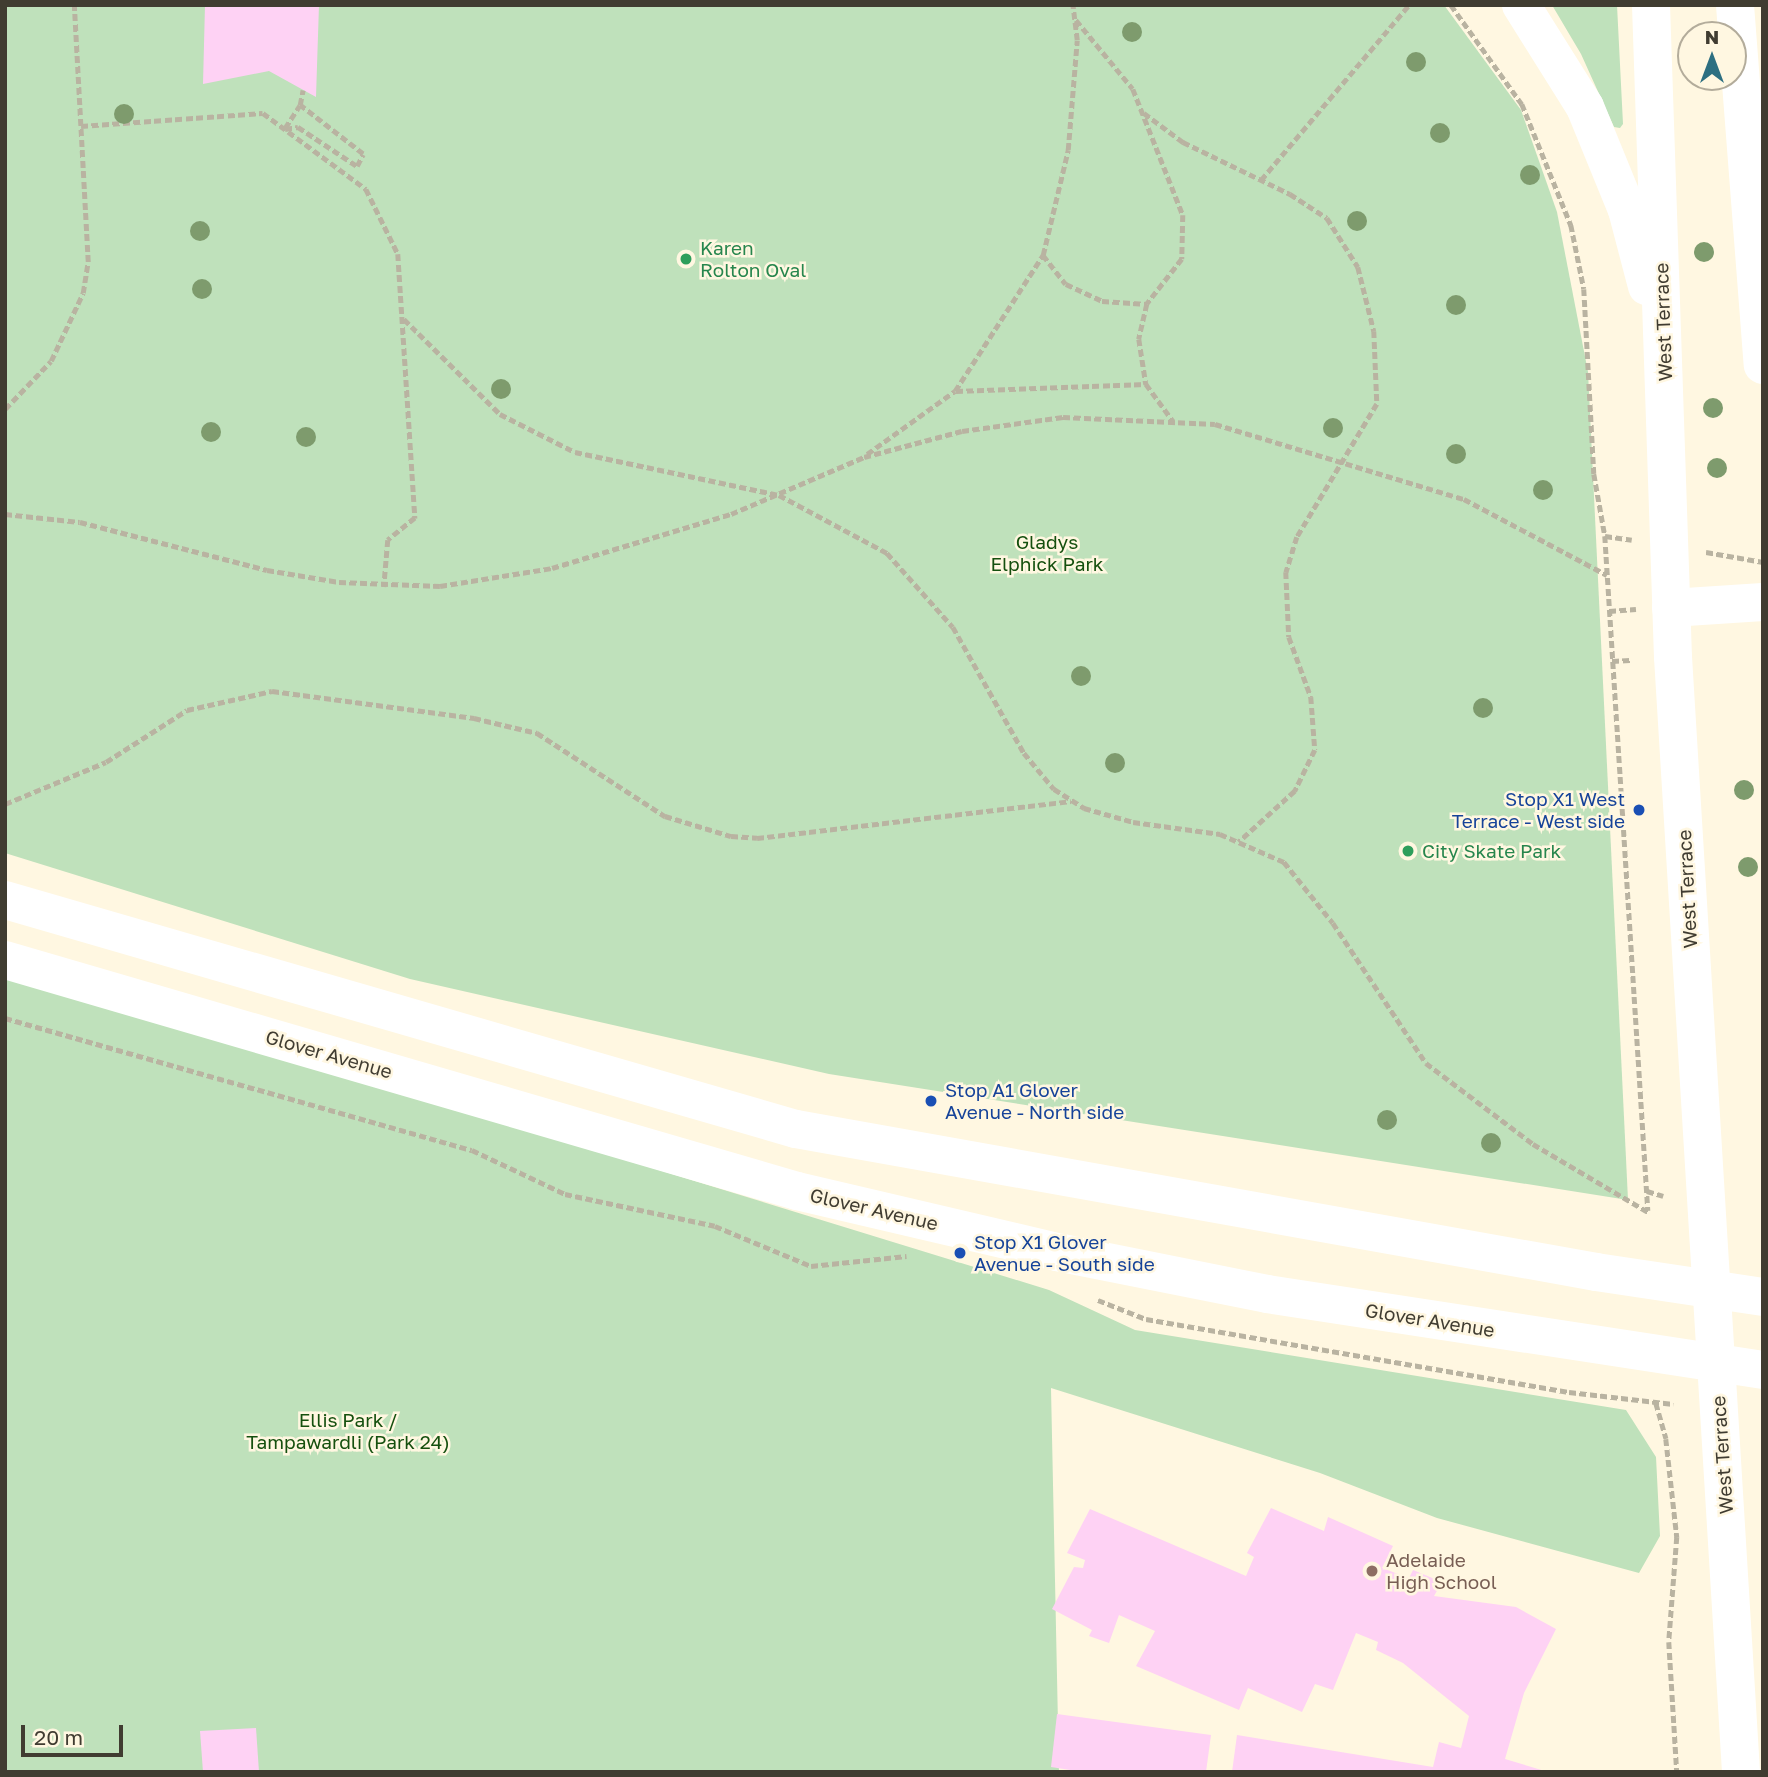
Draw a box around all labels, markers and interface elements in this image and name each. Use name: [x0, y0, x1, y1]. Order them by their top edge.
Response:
north arrow: [1677, 21, 1747, 91]
text: N: [1705, 25, 1719, 48]
place label: Karen Rolton Oval: [700, 237, 806, 281]
marker: Karen Rolton Oval: [678, 251, 694, 267]
street label: West Terrace: [1650, 262, 1676, 382]
park label: Gladys Elphick Park: [990, 531, 1104, 575]
place label: Stop X1 West Terrace - West side: [1452, 788, 1625, 832]
marker: Stop X1 West Terrace - West side: [1631, 802, 1647, 818]
street label: West Terrace: [1673, 829, 1701, 949]
place label: City Skate Park: [1422, 840, 1561, 862]
marker: City Skate Park: [1400, 843, 1416, 859]
street label: Glover Avenue: [263, 1025, 395, 1083]
place label: Stop A1 Glover Avenue - North side: [945, 1079, 1124, 1123]
marker: Stop A1 Glover Avenue - North side: [923, 1093, 939, 1109]
street label: Glover Avenue: [808, 1183, 940, 1235]
place label: Stop X1 Glover Avenue - South side: [974, 1231, 1155, 1275]
marker: Stop X1 Glover Avenue - South side: [952, 1245, 968, 1261]
street label: Glover Avenue: [1364, 1299, 1496, 1341]
street label: West Terrace: [1706, 1395, 1738, 1515]
park label: Ellis Park / Tampawardli (Park 24): [246, 1409, 450, 1453]
place label: Adelaide High School: [1386, 1549, 1497, 1593]
marker: Adelaide High School: [1364, 1563, 1380, 1579]
scale bar: [24, 1710, 126, 1754]
text: 20 m: [34, 1724, 83, 1750]

